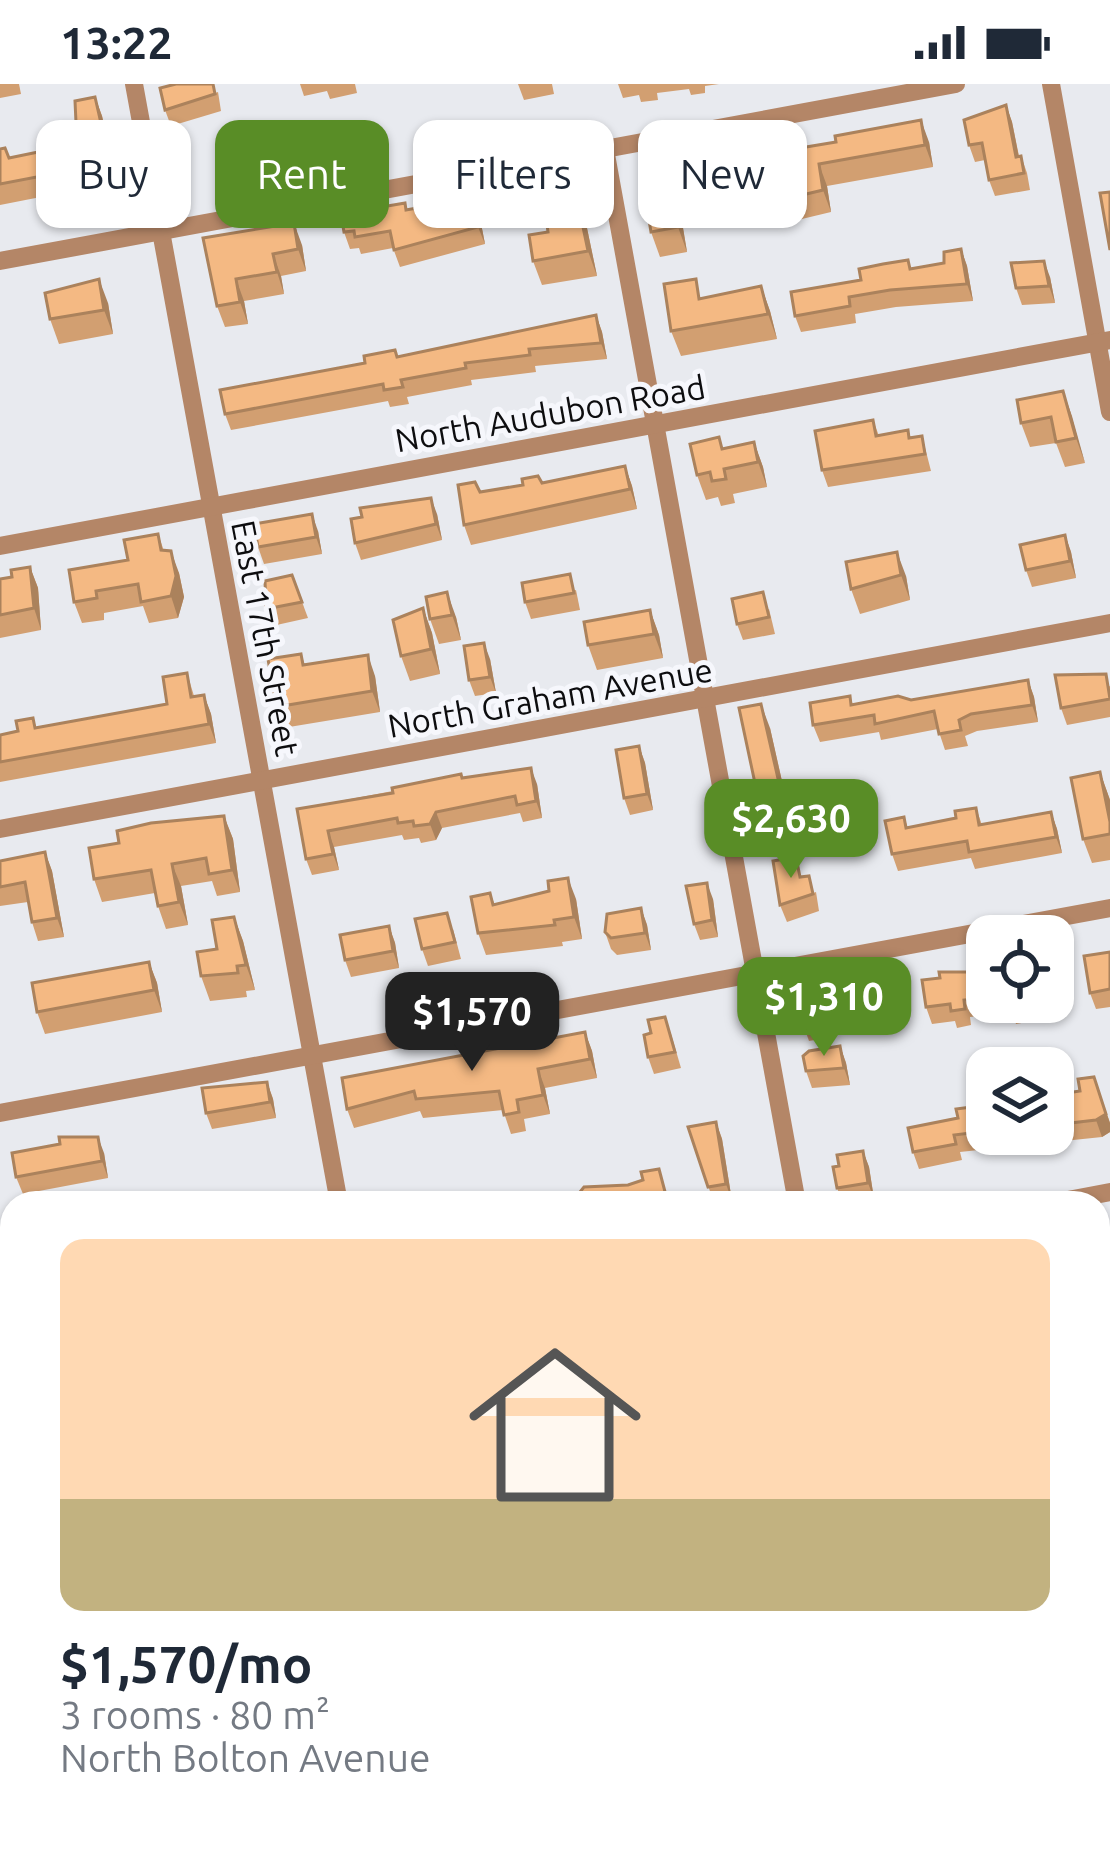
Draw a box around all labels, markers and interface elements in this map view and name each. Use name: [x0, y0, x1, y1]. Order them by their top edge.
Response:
text: 13:22: [60, 17, 173, 68]
chip: Buy: [36, 120, 191, 228]
chip: Rent: [215, 120, 389, 228]
chip: Filters: [413, 120, 614, 228]
chip: New: [638, 120, 807, 228]
street label: North Audubon Road: [392, 367, 708, 459]
street label: East 17th Street: [225, 517, 307, 759]
street label: North Graham Avenue: [385, 650, 715, 744]
pin: $2,630: [693, 779, 889, 881]
text: $2,630: [731, 796, 851, 839]
map controls: [966, 915, 1074, 1155]
button: locate: [966, 915, 1074, 1023]
pin: $1,310: [726, 957, 922, 1059]
pin: $1,570: [374, 972, 570, 1074]
text: $1,310: [764, 974, 884, 1017]
text: $1,570: [412, 989, 532, 1032]
button: layers: [966, 1047, 1074, 1155]
icon: home: [447, 1317, 663, 1533]
text: $1,570/mo: [60, 1635, 312, 1693]
text: 3 rooms · 80 m²: [60, 1693, 330, 1736]
text: North Bolton Avenue: [60, 1736, 430, 1779]

